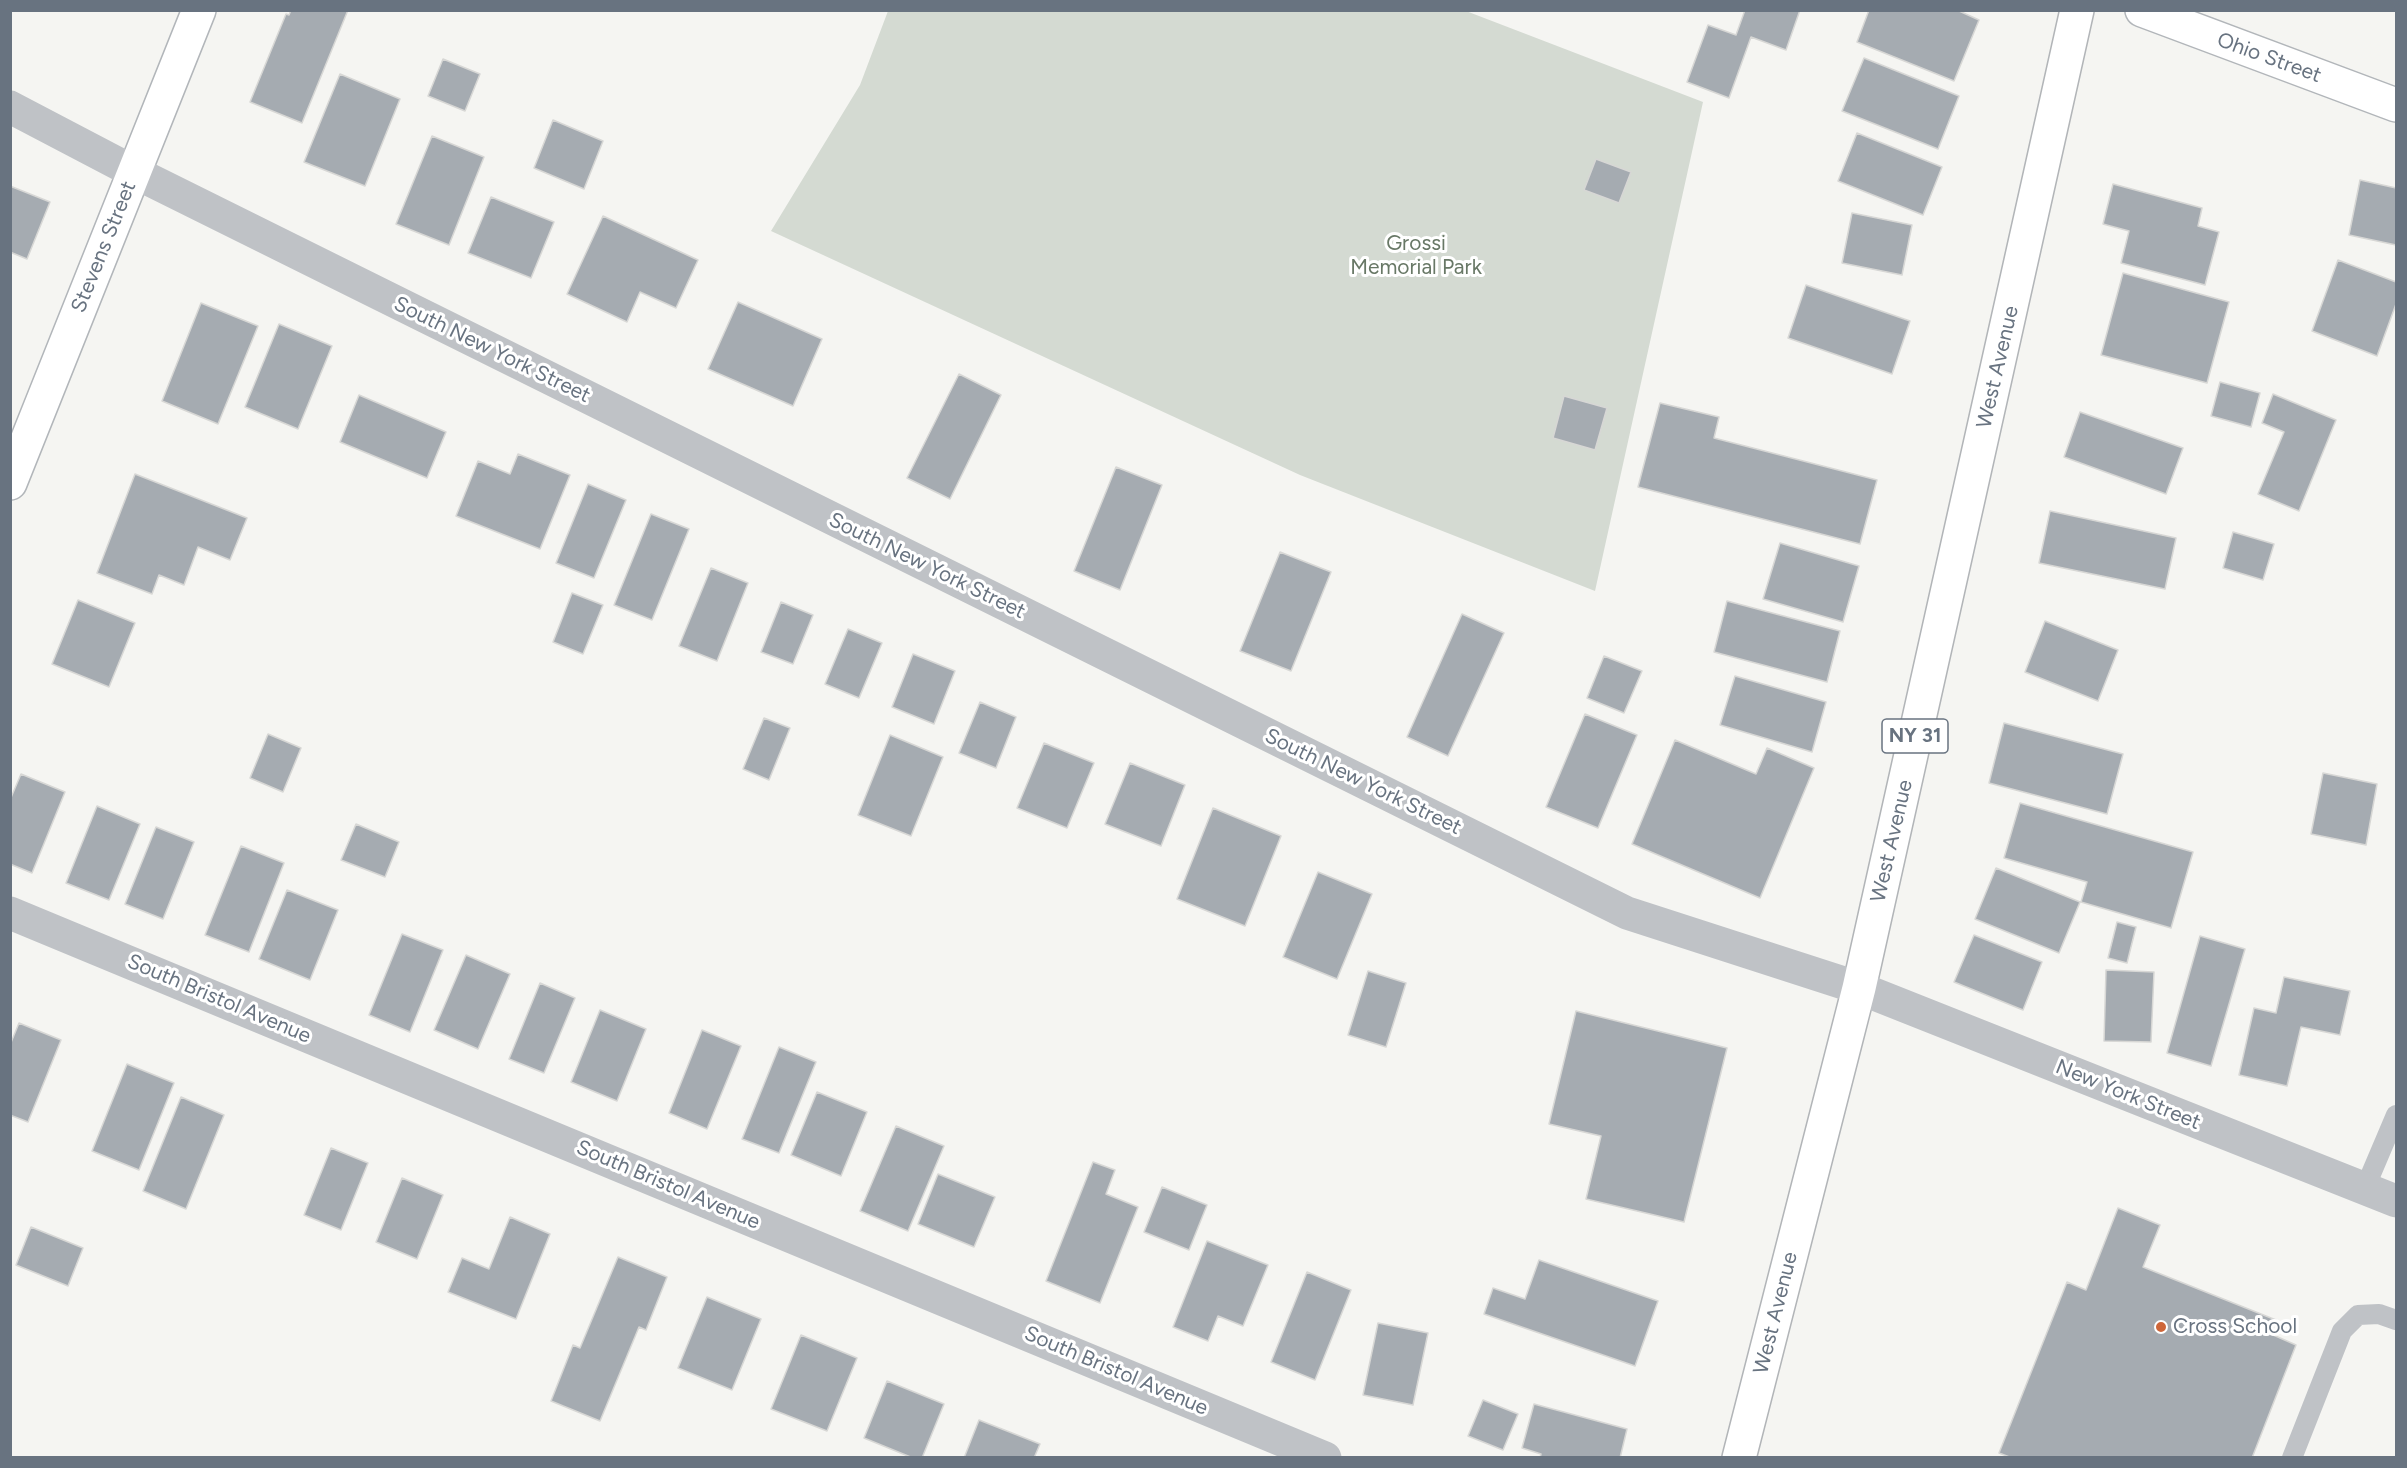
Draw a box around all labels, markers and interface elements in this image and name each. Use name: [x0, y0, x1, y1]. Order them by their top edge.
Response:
street label: Ohio Street: [2213, 28, 2325, 88]
street label: Stevens Street: [66, 178, 142, 316]
park label: Grossi Memorial Park: [1350, 231, 1482, 281]
street label: South New York Street: [390, 291, 594, 409]
street label: West Avenue: [1972, 303, 2024, 431]
street label: South New York Street: [825, 507, 1029, 625]
road number: NY 31: [1882, 719, 1948, 753]
street label: South New York Street: [1261, 723, 1465, 841]
street label: West Avenue: [1866, 777, 1918, 905]
street label: South Bristol Avenue: [123, 949, 315, 1049]
street label: New York Street: [2052, 1054, 2204, 1136]
street label: South Bristol Avenue: [572, 1135, 764, 1235]
street label: West Avenue: [1749, 1249, 1803, 1377]
place label: Cross School: [2173, 1314, 2297, 1340]
marker: Cross School: [2154, 1320, 2168, 1334]
street label: South Bristol Avenue: [1020, 1321, 1212, 1421]

